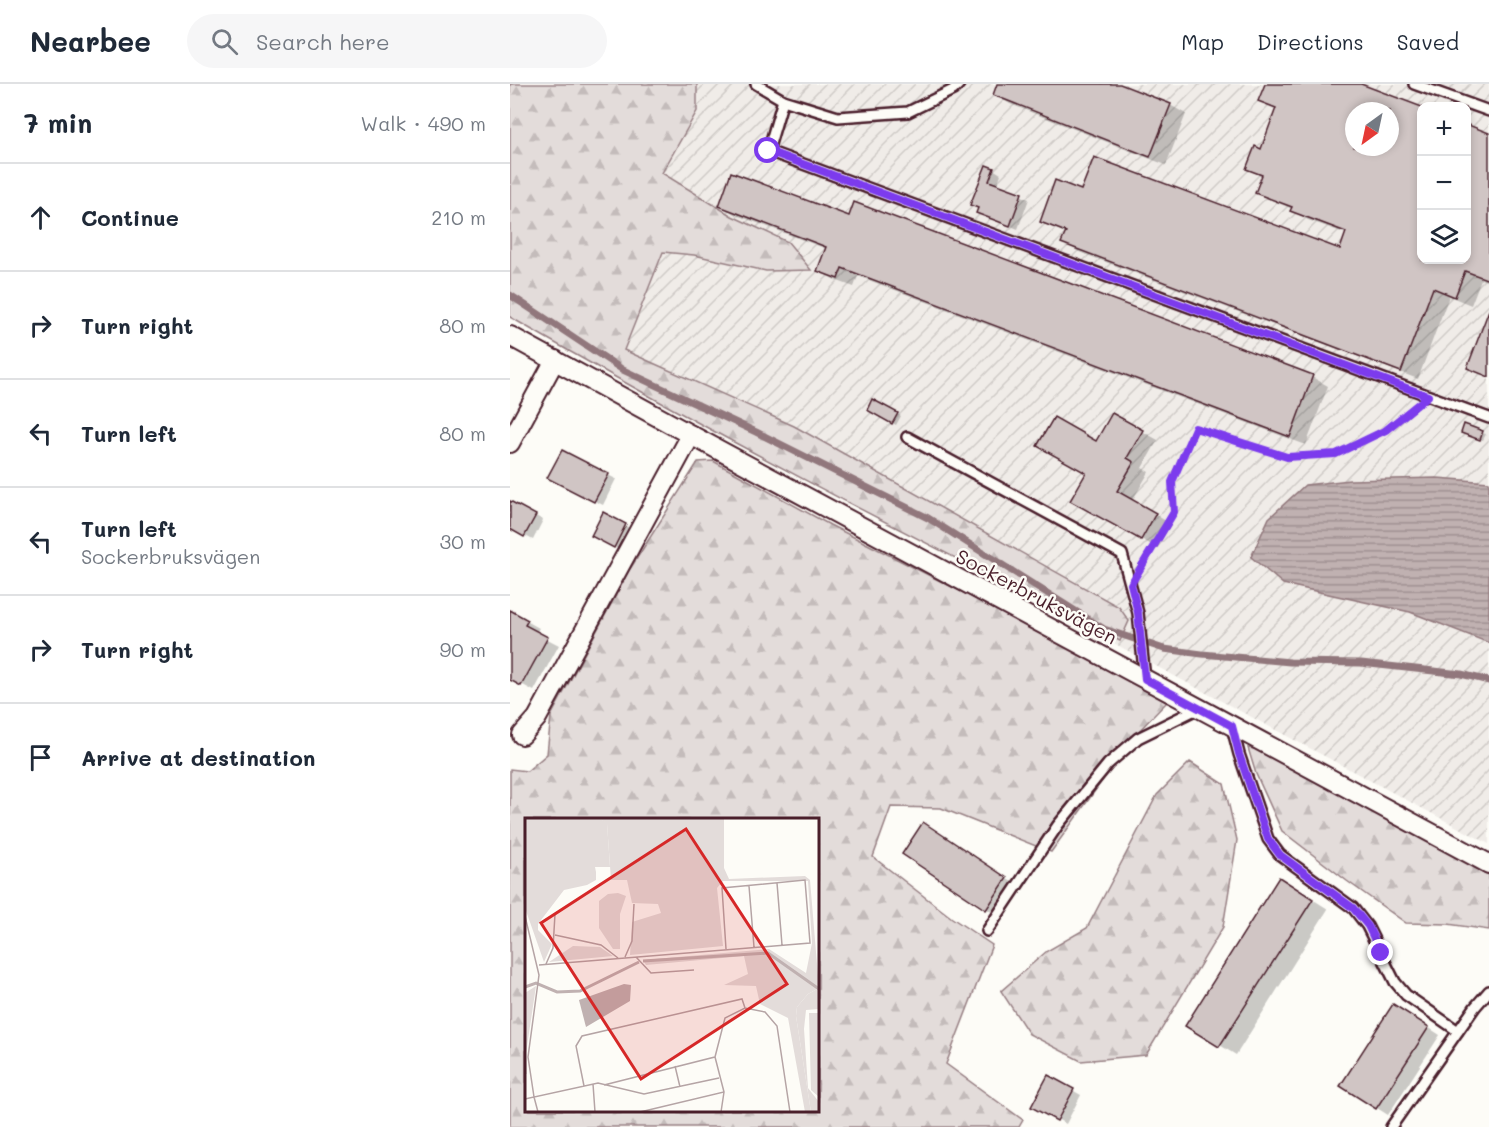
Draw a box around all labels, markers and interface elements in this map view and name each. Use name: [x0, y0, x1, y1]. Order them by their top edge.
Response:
search box: [187, 14, 607, 68]
text: Nearbee: [30, 23, 151, 59]
icon: search: [208, 25, 241, 58]
text: Search here: [256, 27, 390, 56]
text: Map: [1181, 28, 1224, 55]
text: Directions: [1257, 28, 1364, 55]
text: Saved: [1397, 28, 1459, 55]
north arrow: [1345, 102, 1399, 156]
map controls: [1417, 102, 1471, 264]
button: +: [1417, 102, 1471, 156]
text: 7 min: [24, 106, 92, 140]
text: Walk · 490 m: [361, 110, 486, 136]
route start: [754, 137, 780, 163]
button: −: [1417, 156, 1471, 210]
icon: ahead: [24, 201, 57, 234]
text: Continue: [81, 203, 179, 232]
text: 210 m: [431, 204, 486, 230]
button: layers: [1417, 210, 1471, 264]
icon: right: [24, 309, 57, 342]
text: Turn right: [81, 311, 193, 340]
text: 80 m: [439, 312, 486, 338]
icon: left: [24, 417, 57, 450]
text: Turn left: [81, 419, 177, 448]
text: 80 m: [439, 420, 486, 446]
text: Turn left: [81, 514, 177, 543]
icon: left: [24, 525, 57, 558]
text: 30 m: [440, 528, 486, 554]
street label: Sockerbruksvägen: [952, 542, 1122, 650]
text: Sockerbruksvägen: [81, 543, 260, 569]
icon: right: [24, 633, 57, 666]
text: Turn right: [81, 635, 193, 664]
text: 90 m: [440, 636, 486, 662]
icon: arrive: [24, 741, 57, 774]
text: Arrive at destination: [81, 743, 316, 772]
inset map: [525, 818, 819, 1112]
route end: [1367, 939, 1393, 965]

